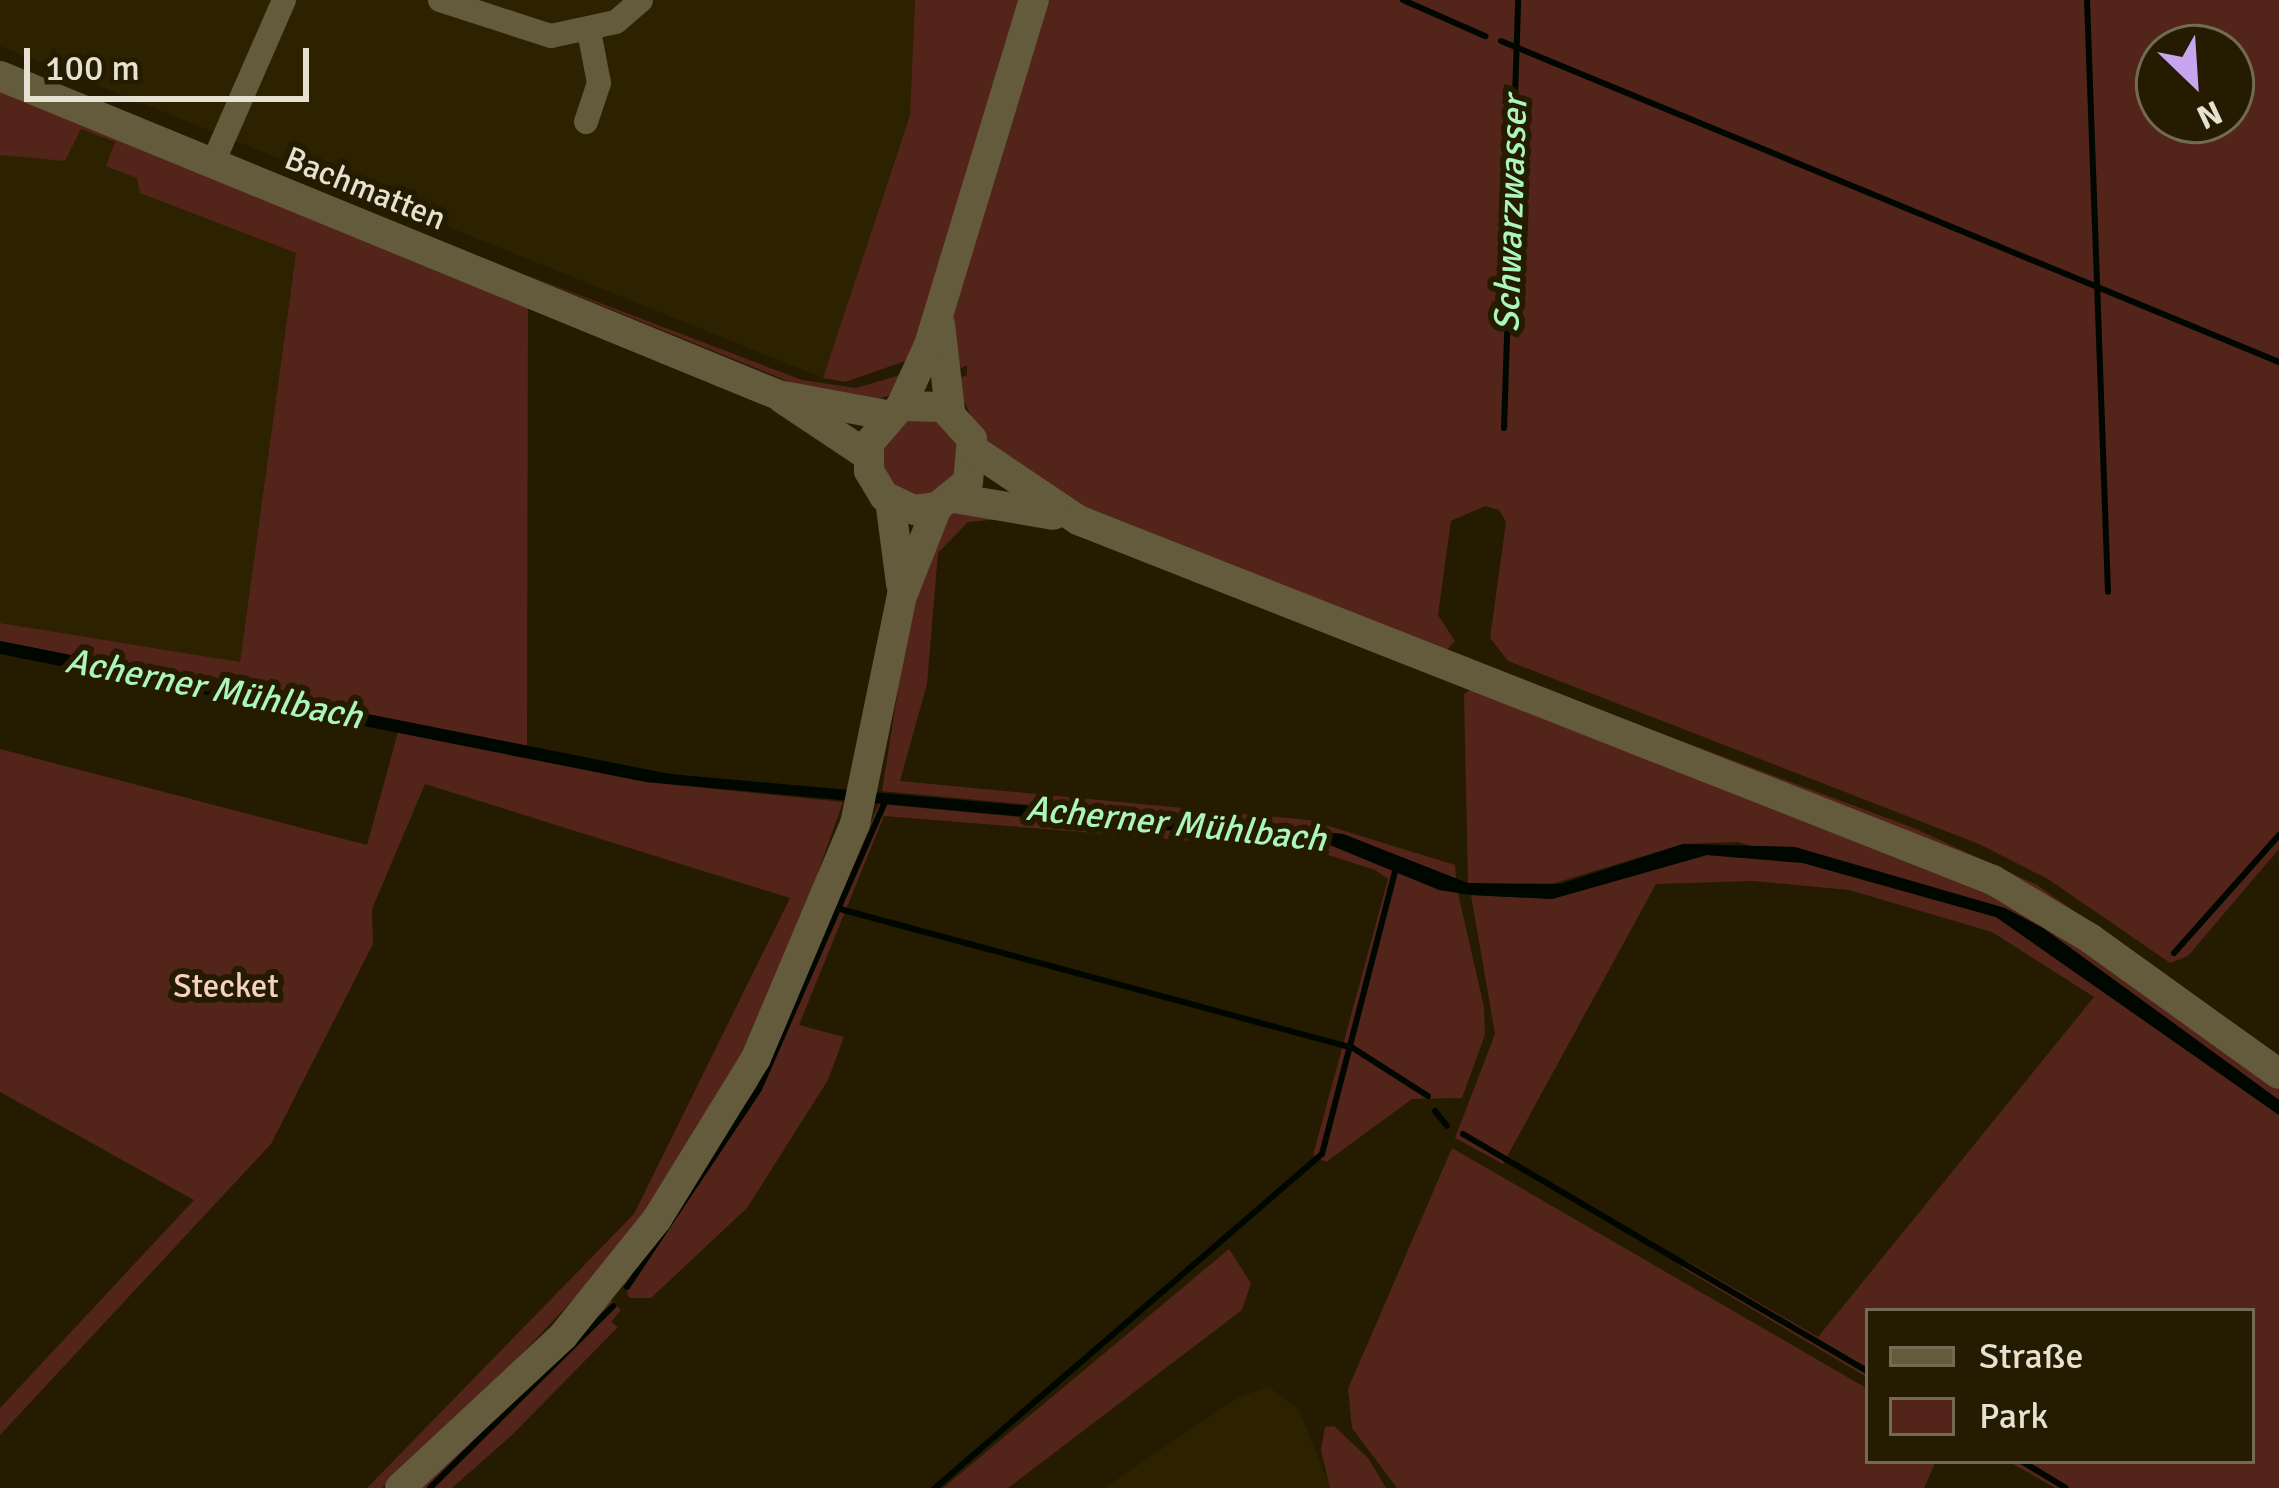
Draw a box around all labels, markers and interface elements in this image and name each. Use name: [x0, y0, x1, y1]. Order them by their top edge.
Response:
scale bar: [30, 24, 315, 98]
north arrow: [2135, 24, 2255, 144]
text: 100 m: [45, 46, 140, 91]
text: N: [2190, 91, 2228, 138]
water label: Schwarzwasser: [1485, 95, 1537, 333]
street label: Bachmatten: [279, 139, 451, 239]
water label: Acherner Mühlbach: [62, 639, 366, 739]
water label: Acherner Mühlbach: [1024, 787, 1328, 861]
park label: Stecket: [173, 967, 279, 1007]
legend: [1865, 1308, 2255, 1464]
text: Straße: [1979, 1334, 2083, 1379]
text: Park: [1979, 1394, 2048, 1439]

